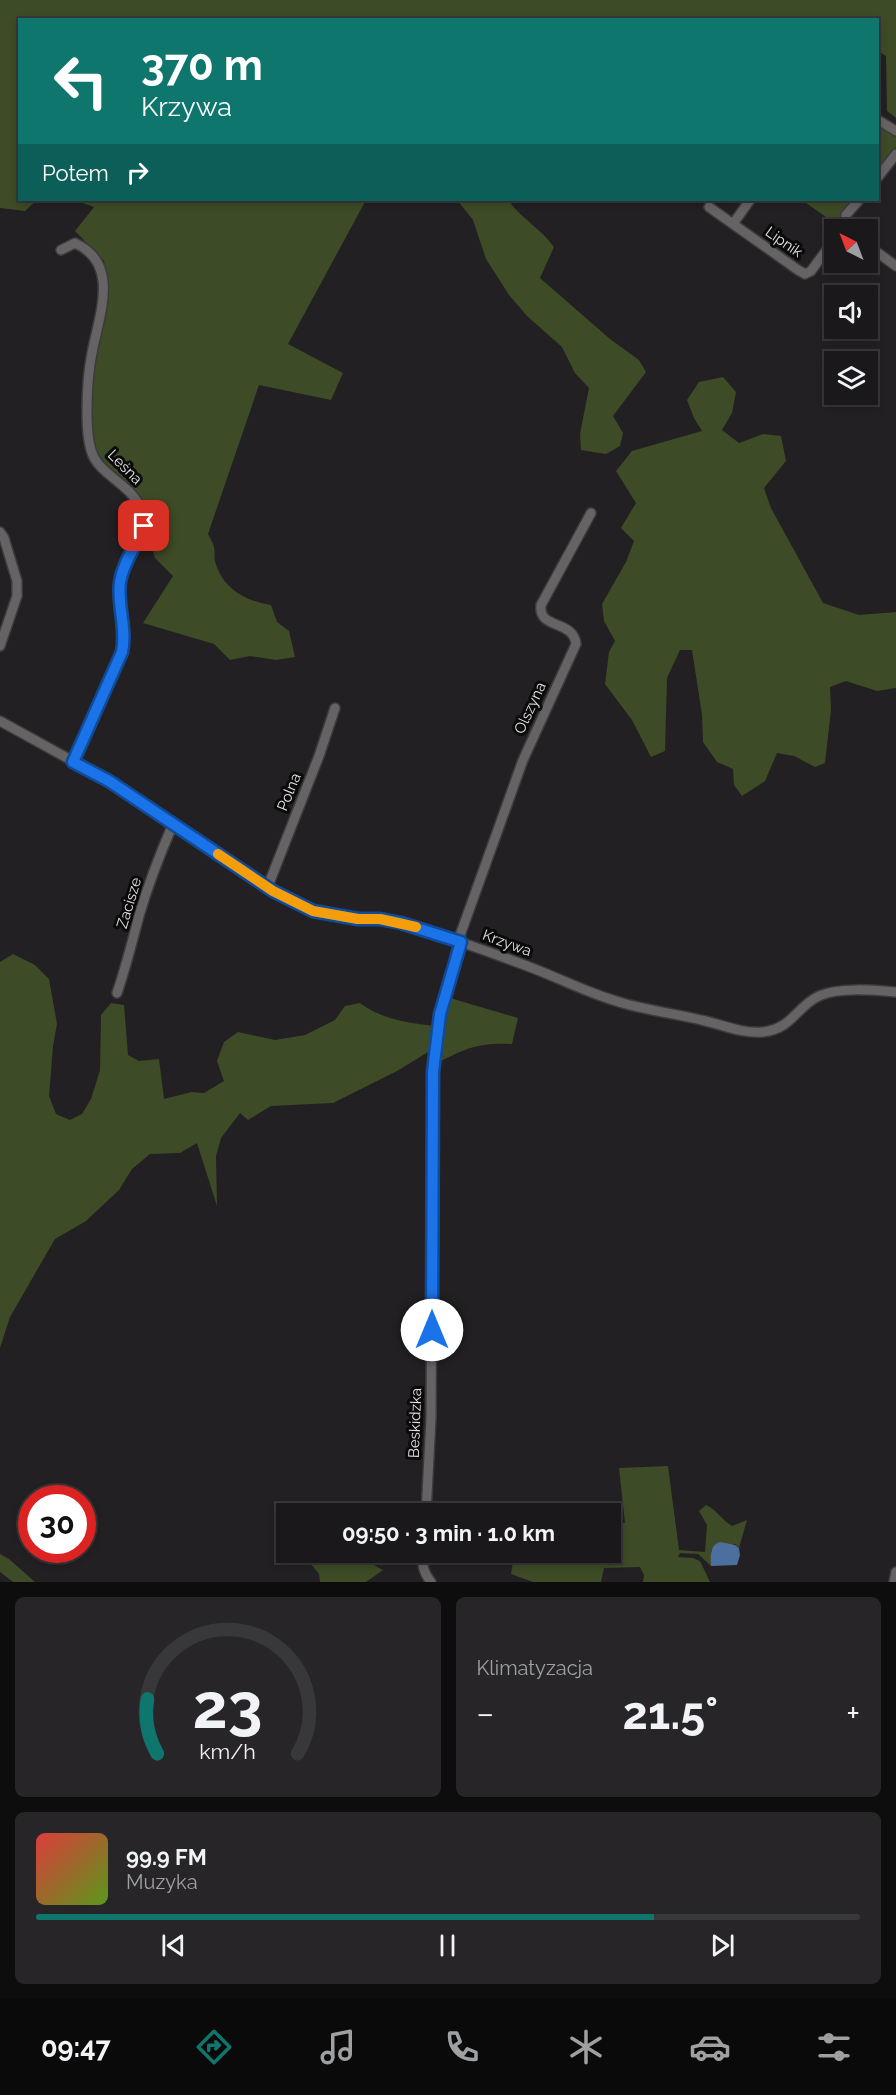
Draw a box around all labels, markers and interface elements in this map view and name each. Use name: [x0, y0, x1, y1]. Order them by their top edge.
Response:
text: 370 m: [141, 41, 263, 90]
icon: left: [42, 42, 120, 120]
text: Krzywa: [141, 91, 232, 122]
icon: right: [121, 156, 154, 189]
text: Potem: [42, 160, 109, 186]
north arrow: [824, 219, 878, 273]
map controls: [824, 219, 878, 405]
street label: Lipnik: [762, 223, 806, 261]
button: sound: [824, 285, 878, 339]
button: layers: [824, 351, 878, 405]
street label: Leśna: [104, 446, 146, 488]
pin: [118, 500, 169, 551]
icon: arrive: [127, 509, 160, 542]
street label: Olszyna: [510, 679, 550, 737]
street label: Polna: [273, 770, 305, 814]
street label: Zacisze: [113, 875, 145, 931]
street label: Krzywa: [480, 926, 534, 960]
position arrow: [400, 1298, 464, 1362]
street label: Beskidzka: [405, 1388, 425, 1458]
speed limit sign: 30: [18, 1485, 96, 1563]
text: 09:50 · 3 min · 1.0 km: [342, 1520, 555, 1546]
text: Klimatyzacja: [477, 1656, 593, 1680]
text: 23: [193, 1669, 263, 1743]
text: 21.5°: [623, 1687, 718, 1740]
text: −: [477, 1694, 494, 1733]
text: +: [846, 1694, 860, 1733]
text: km/h: [199, 1739, 256, 1764]
text: 99.9 FM: [126, 1844, 207, 1870]
text: Muzyka: [126, 1870, 198, 1894]
icon: previous: [157, 1929, 190, 1962]
icon: pause: [431, 1929, 464, 1962]
icon: next: [706, 1929, 739, 1962]
icon: directions: [193, 2026, 235, 2068]
icon: music: [317, 2026, 359, 2068]
icon: phone: [441, 2026, 483, 2068]
icon: climate: [565, 2026, 607, 2068]
icon: car: [689, 2026, 731, 2068]
icon: filters: [813, 2026, 855, 2068]
text: 09:47: [41, 2032, 111, 2063]

